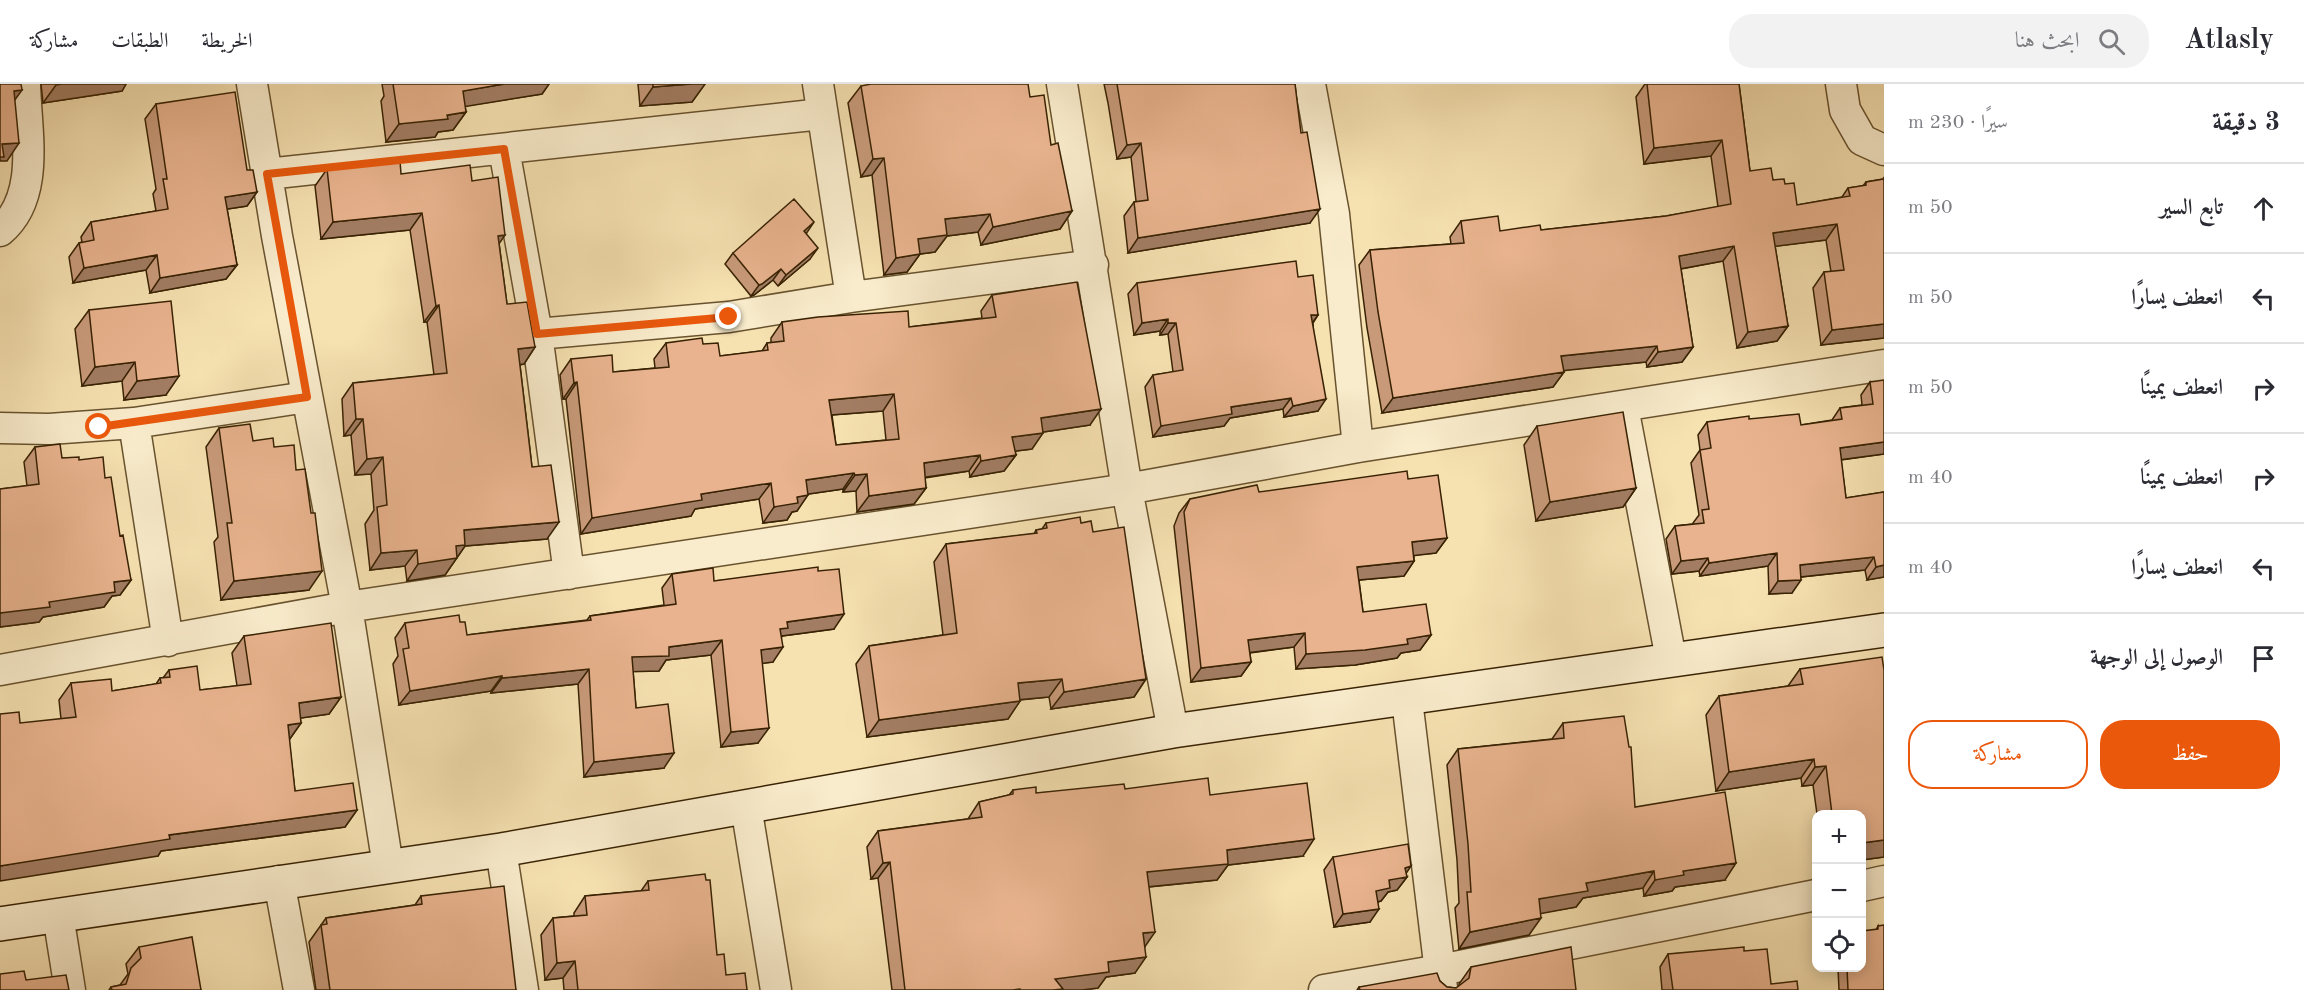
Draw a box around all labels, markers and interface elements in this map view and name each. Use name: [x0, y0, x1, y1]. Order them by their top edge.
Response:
search box: [1729, 14, 2149, 68]
icon: search: [2095, 25, 2128, 58]
text: Atlasly: [2185, 27, 2274, 55]
text: ابحث هنا: [2015, 30, 2080, 52]
text: مشاركة: [30, 31, 78, 52]
text: الطبقات: [111, 31, 168, 52]
text: الخريطة: [201, 31, 253, 52]
text: 3 دقيقة: [2212, 110, 2280, 136]
text: سيرًا · 230 m: [1908, 113, 2008, 133]
icon: ahead: [2247, 192, 2280, 225]
text: تابع السير: [2159, 197, 2223, 219]
text: 50 m: [1908, 198, 1953, 218]
icon: left: [2247, 282, 2280, 315]
text: انعطف يسارًا: [2131, 287, 2223, 309]
text: 50 m: [1908, 288, 1953, 308]
route end: [715, 303, 741, 329]
icon: right: [2247, 372, 2280, 405]
text: انعطف يمينًا: [2140, 377, 2223, 399]
text: 50 m: [1908, 378, 1953, 398]
route start: [85, 413, 111, 439]
icon: right: [2247, 462, 2280, 495]
text: انعطف يمينًا: [2140, 467, 2223, 489]
text: 40 m: [1908, 468, 1953, 488]
icon: left: [2247, 552, 2280, 585]
text: انعطف يسارًا: [2131, 557, 2223, 579]
text: 40 m: [1908, 558, 1953, 578]
icon: arrive: [2247, 642, 2280, 675]
text: الوصول إلى الوجهة: [2090, 647, 2223, 669]
button: مشاركة: [1908, 720, 2088, 789]
button: حفظ: [2100, 720, 2280, 789]
map controls: [1812, 810, 1866, 972]
button: +: [1812, 810, 1866, 864]
button: −: [1812, 864, 1866, 918]
button: locate: [1812, 918, 1866, 972]

